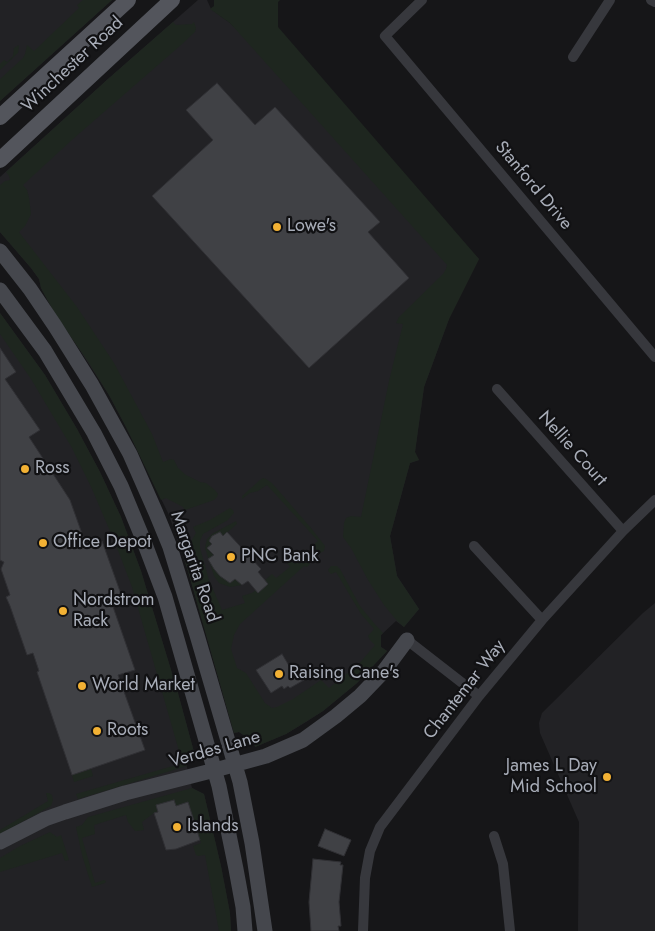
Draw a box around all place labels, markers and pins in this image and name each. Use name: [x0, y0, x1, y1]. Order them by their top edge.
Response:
place label: Lowe's: [287, 216, 336, 238]
marker: Lowe's: [271, 221, 283, 233]
place label: Ross: [35, 458, 69, 480]
marker: Ross: [19, 463, 31, 475]
place label: Office Depot: [53, 532, 151, 554]
marker: Office Depot: [37, 537, 49, 549]
place label: PNC Bank: [241, 546, 319, 568]
marker: PNC Bank: [225, 551, 237, 563]
place label: Nordstrom Rack: [73, 590, 155, 632]
marker: Nordstrom Rack: [57, 605, 69, 617]
place label: Raising Cane's: [289, 663, 399, 685]
marker: Raising Cane's: [273, 668, 285, 680]
place label: World Market: [92, 675, 195, 697]
marker: World Market: [76, 680, 88, 692]
place label: Roots: [107, 720, 148, 742]
marker: Roots: [91, 725, 103, 737]
place label: James L Day Mid School: [506, 756, 597, 799]
marker: James L Day Mid School: [601, 771, 613, 783]
place label: Islands: [187, 816, 238, 838]
marker: Islands: [171, 821, 183, 833]

